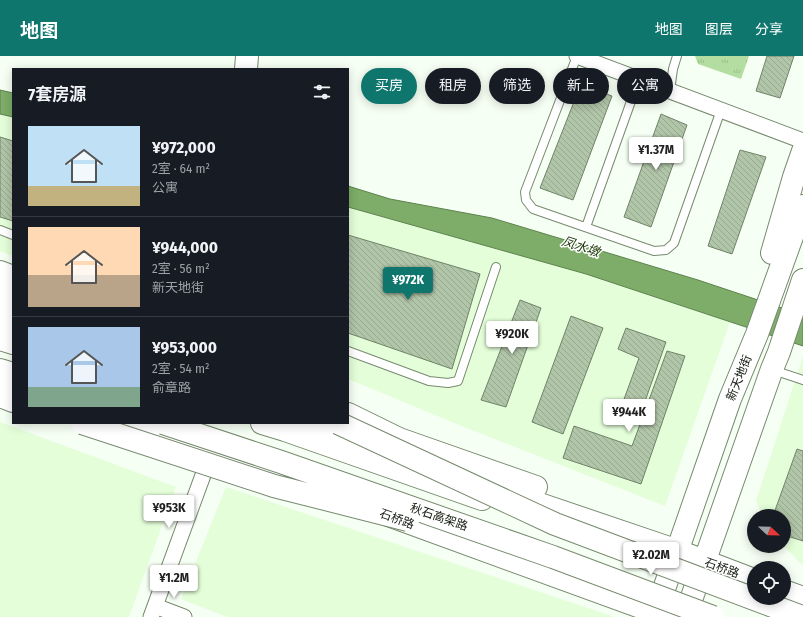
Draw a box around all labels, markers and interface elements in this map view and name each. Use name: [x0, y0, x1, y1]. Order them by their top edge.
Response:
text: 地图: [20, 19, 58, 42]
text: 地图: [655, 21, 683, 38]
text: 图层: [705, 21, 733, 38]
text: 分享: [755, 21, 783, 38]
chip: 买房: [361, 68, 417, 104]
chip: 租房: [425, 68, 481, 104]
chip: 筛选: [489, 68, 545, 104]
chip: 新上: [553, 68, 609, 104]
chip: 公寓: [617, 68, 673, 104]
icon: filters: [311, 81, 333, 103]
text: 7套房源: [28, 84, 86, 105]
text: ¥972,000: [152, 137, 216, 158]
pin: ¥1.37M: [623, 137, 689, 171]
icon: home: [60, 142, 108, 190]
text: ¥1.37M: [638, 142, 674, 157]
text: 2室 · 64 m²: [152, 161, 210, 176]
text: 公寓: [152, 180, 178, 195]
water label: 凤水墩: [560, 233, 604, 260]
text: ¥944,000: [152, 237, 218, 258]
icon: home: [60, 243, 108, 291]
text: 2室 · 56 m²: [152, 261, 210, 276]
pin: ¥972K: [380, 267, 436, 301]
text: ¥972K: [392, 272, 424, 287]
text: 新天地街: [152, 280, 204, 295]
pin: ¥920K: [484, 321, 540, 355]
text: ¥920K: [495, 326, 529, 341]
text: ¥953,000: [152, 337, 217, 358]
icon: home: [60, 343, 108, 391]
street label: 新天地街: [724, 353, 754, 403]
text: 2室 · 54 m²: [152, 361, 210, 376]
text: 俞章路: [152, 380, 191, 395]
pin: ¥944K: [601, 399, 657, 433]
text: ¥944K: [612, 404, 646, 419]
pin: ¥953K: [141, 495, 197, 529]
text: ¥953K: [152, 500, 186, 515]
street label: 秋石高架路: [408, 501, 470, 533]
street label: 石桥路: [378, 506, 416, 532]
north arrow: [747, 509, 791, 553]
map controls: [747, 509, 791, 605]
pin: ¥2.02M: [618, 542, 684, 576]
text: ¥2.02M: [632, 547, 670, 562]
street label: 石桥路: [703, 555, 741, 581]
button: locate: [747, 561, 791, 605]
pin: ¥1.2M: [146, 565, 202, 599]
text: ¥1.2M: [159, 570, 189, 585]

